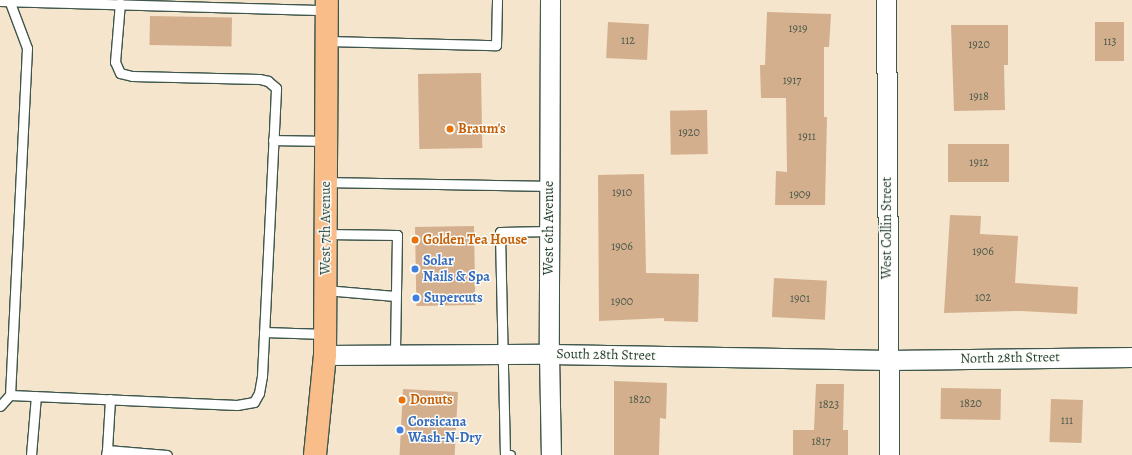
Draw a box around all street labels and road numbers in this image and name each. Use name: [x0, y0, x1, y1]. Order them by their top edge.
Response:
street label: West Collin Street: [879, 177, 895, 279]
street label: West 7th Avenue: [318, 181, 334, 275]
street label: West 6th Avenue: [541, 181, 557, 275]
street label: South 28th Street: [556, 346, 656, 364]
street label: North 28th Street: [960, 349, 1060, 367]

